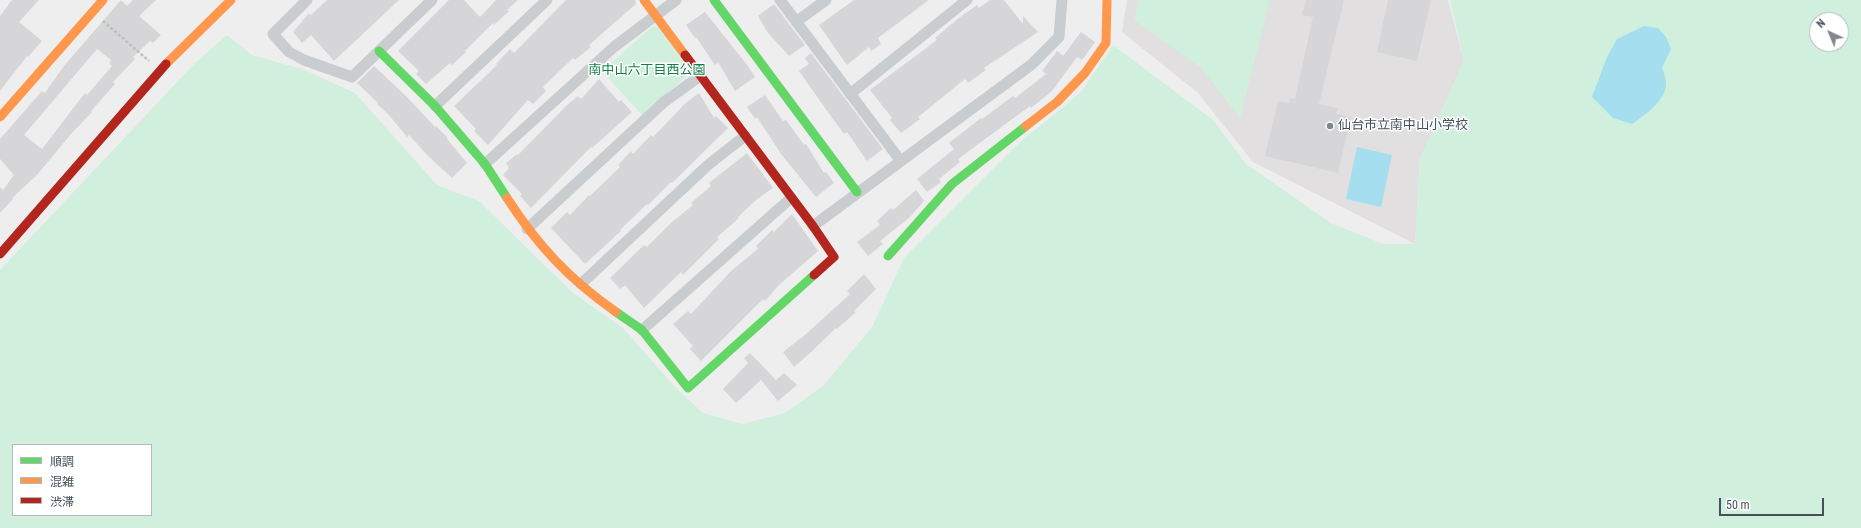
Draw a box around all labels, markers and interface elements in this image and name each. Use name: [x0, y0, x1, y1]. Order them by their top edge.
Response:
north arrow: [1809, 12, 1849, 52]
text: N: [1814, 17, 1828, 31]
park label: 南中山六丁目西公園: [589, 63, 705, 79]
place label: 仙台市立南中山小学校: [1338, 118, 1468, 134]
marker: 仙台市立南中山小学校: [1325, 121, 1335, 131]
legend: [12, 444, 152, 516]
text: 順調: [50, 455, 74, 469]
text: 混雑: [50, 475, 74, 489]
scale bar: [1721, 490, 1826, 516]
text: 渋滞: [50, 495, 74, 509]
text: 50 m: [1726, 498, 1750, 512]

